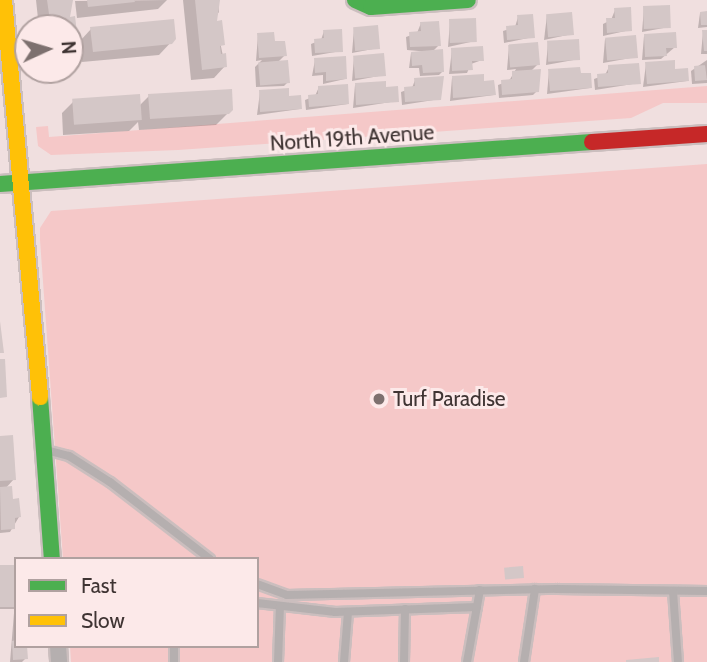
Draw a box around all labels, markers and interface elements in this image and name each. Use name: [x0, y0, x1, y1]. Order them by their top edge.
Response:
north arrow: [14, 14, 84, 84]
text: N: [57, 40, 80, 55]
street label: North 19th Avenue: [269, 120, 435, 156]
place label: Turf Paradise: [393, 386, 506, 412]
marker: Turf Paradise: [371, 391, 387, 407]
legend: [14, 557, 259, 648]
text: Fast: [81, 573, 117, 598]
text: Slow: [81, 608, 125, 633]

